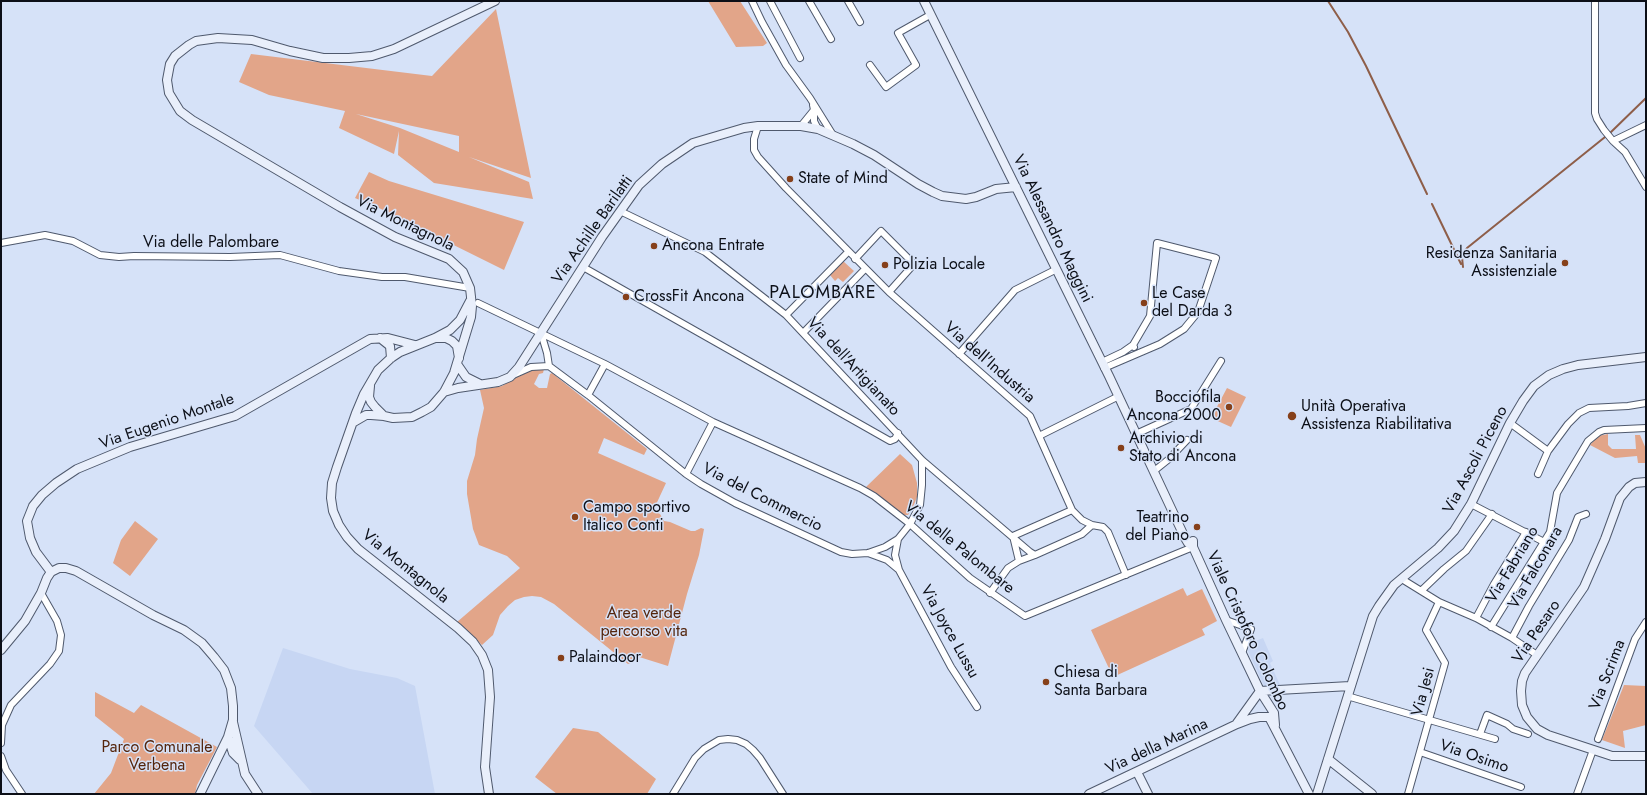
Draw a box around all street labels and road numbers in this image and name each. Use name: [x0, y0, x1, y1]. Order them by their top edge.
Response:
street label: Via Alessandro Maggini: [1008, 152, 1096, 306]
street label: Via Achille Barilatti: [548, 172, 638, 288]
street label: Via Montagnola: [353, 192, 457, 256]
street label: Via delle Palombare: [143, 233, 279, 253]
street label: Via dell'Artigianato: [802, 314, 904, 420]
street label: Via dell'Industria: [940, 318, 1038, 408]
street label: Via Eugenio Montale: [97, 390, 237, 454]
street label: Via Ascoli Piceno: [1440, 403, 1512, 517]
street label: Via del Commercio: [699, 460, 825, 536]
street label: Via delle Palombare: [900, 498, 1018, 598]
street label: Via Fabriano: [1483, 523, 1543, 607]
street label: Via Falconara: [1505, 523, 1567, 613]
street label: Via Montagnola: [358, 526, 452, 608]
street label: Viale Cristoforo Colombo: [1202, 548, 1292, 714]
street label: Via Joyce Lussu: [915, 582, 983, 682]
street label: Via Pesaro: [1509, 597, 1565, 667]
street label: Via Scrima: [1586, 637, 1630, 713]
street label: Via Jesi: [1408, 665, 1440, 719]
street label: Via della Marina: [1103, 715, 1211, 779]
street label: Via Osimo: [1437, 736, 1511, 778]

